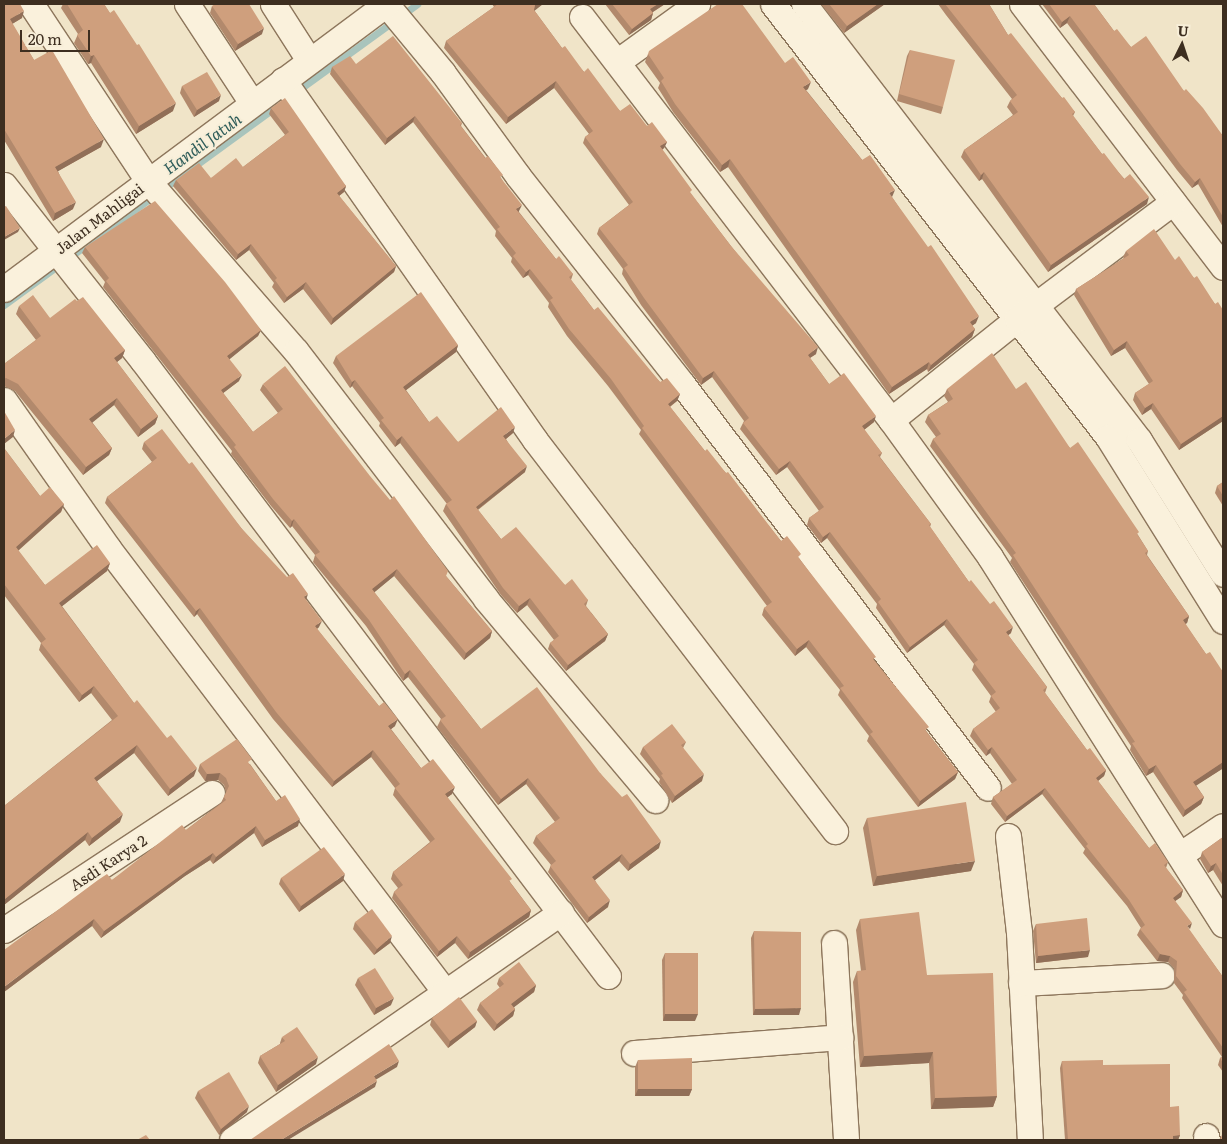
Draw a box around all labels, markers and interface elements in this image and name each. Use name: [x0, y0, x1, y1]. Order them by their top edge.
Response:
scale bar: [22, 20, 92, 52]
north arrow: [1157, 20, 1207, 70]
text: U: [1177, 20, 1189, 40]
text: 20 m: [28, 27, 62, 50]
water label: Handil Jatuh: [159, 108, 245, 178]
street label: Jalan Mahligai: [51, 179, 147, 257]
street label: Asdi Karya 2: [66, 830, 150, 894]

